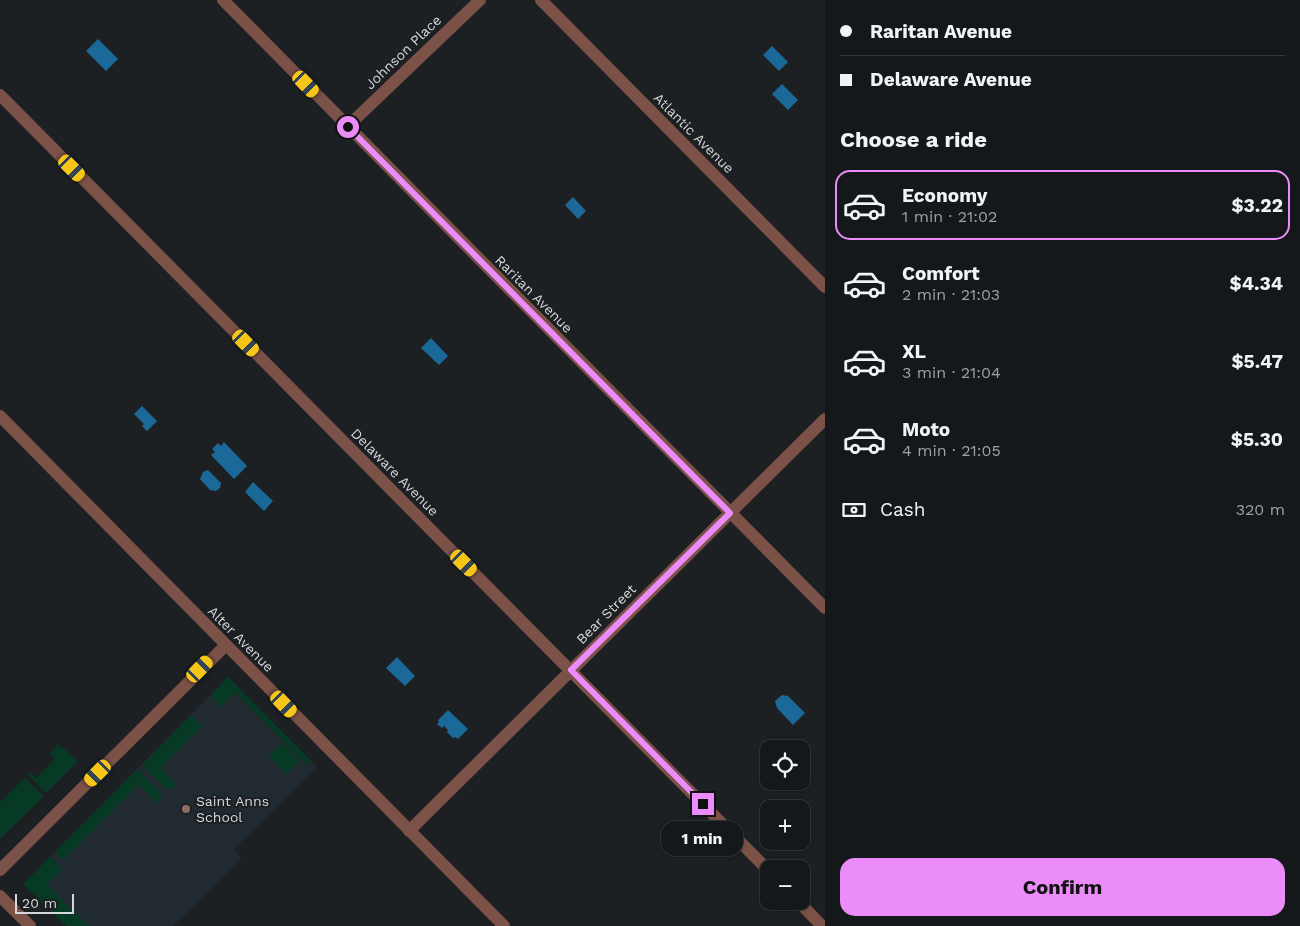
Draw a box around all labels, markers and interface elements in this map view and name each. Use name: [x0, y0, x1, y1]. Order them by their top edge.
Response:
street label: Johnson Place: [362, 12, 444, 92]
text: Raritan Avenue: [870, 20, 1012, 43]
car: [290, 68, 321, 100]
text: Delaware Avenue: [870, 68, 1032, 91]
street label: Atlantic Avenue: [651, 90, 737, 176]
route start: [337, 116, 359, 138]
text: Choose a ride: [840, 127, 987, 152]
car: [56, 152, 87, 184]
icon: car: [842, 183, 887, 228]
text: Economy: [902, 184, 987, 207]
text: $3.22: [1231, 194, 1283, 217]
text: 1 min · 21:02: [902, 207, 997, 226]
street label: Raritan Avenue: [492, 252, 576, 336]
icon: car: [842, 261, 887, 306]
text: Comfort: [902, 262, 980, 285]
text: $4.34: [1230, 272, 1283, 295]
text: 2 min · 21:03: [902, 285, 1000, 304]
car: [230, 327, 261, 359]
icon: car: [842, 339, 887, 384]
text: XL: [902, 340, 926, 363]
text: $5.47: [1231, 350, 1283, 373]
text: 3 min · 21:04: [902, 363, 1001, 382]
icon: car: [842, 417, 887, 462]
text: Moto: [902, 418, 950, 441]
street label: Delaware Avenue: [348, 425, 442, 519]
text: $5.30: [1231, 428, 1283, 451]
text: 4 min · 21:05: [902, 441, 1001, 460]
icon: cash: [840, 496, 868, 524]
text: Cash: [880, 498, 926, 521]
text: 320 m: [1236, 500, 1285, 519]
car: [448, 547, 479, 579]
street label: Bear Street: [573, 581, 639, 647]
street label: Alter Avenue: [205, 603, 277, 675]
car: [184, 653, 215, 685]
car: [268, 688, 299, 720]
map controls: [760, 740, 810, 910]
button: locate: [760, 740, 810, 790]
car: [82, 757, 113, 789]
place label: Saint Anns School: [196, 793, 269, 825]
route end: [692, 793, 714, 815]
button: +: [760, 800, 810, 850]
marker: Saint Anns School: [180, 803, 192, 815]
callout: 1 min: [662, 822, 744, 856]
text: 1 min: [681, 829, 723, 848]
button: Confirm: [840, 858, 1285, 916]
button: −: [760, 860, 810, 910]
scale bar: [15, 891, 74, 914]
text: 20 m: [22, 895, 57, 911]

